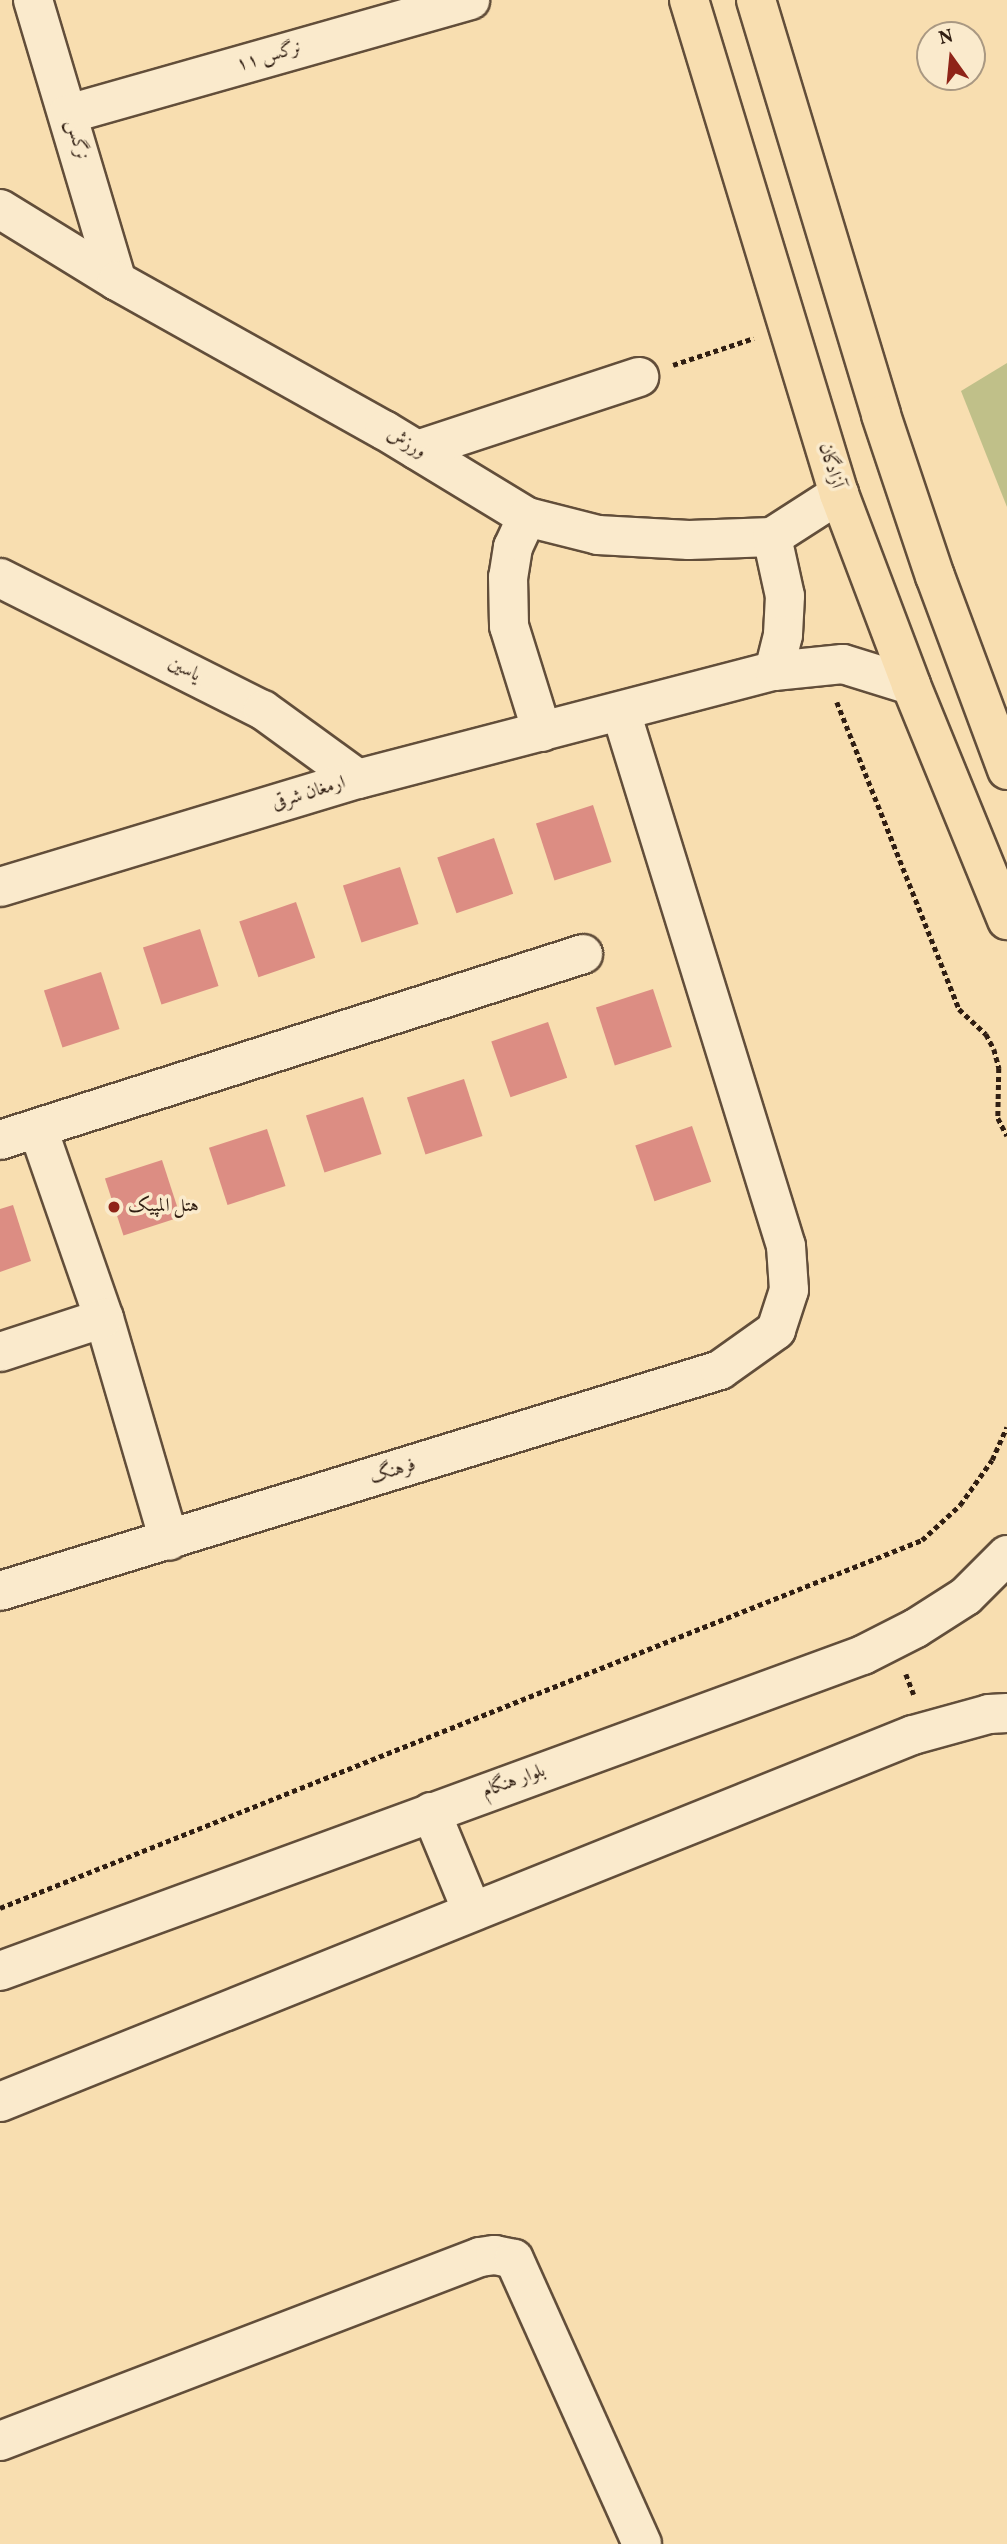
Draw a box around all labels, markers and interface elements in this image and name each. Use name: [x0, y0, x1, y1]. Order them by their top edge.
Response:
north arrow: [916, 21, 986, 91]
text: N: [936, 23, 956, 52]
street label: نرگس ۱۱: [234, 37, 304, 77]
street label: نرگس: [59, 117, 93, 163]
street label: ورزش: [382, 424, 430, 464]
street label: آزادگان: [812, 441, 848, 491]
street label: یاسین: [164, 652, 204, 688]
street label: ارمغان شرقی: [269, 772, 349, 816]
place label: هتل المپیک: [128, 1196, 199, 1218]
marker: هتل المپیک: [106, 1199, 122, 1215]
street label: فرهنگ: [367, 1454, 419, 1490]
street label: بلوار هنگام: [479, 1760, 549, 1804]

